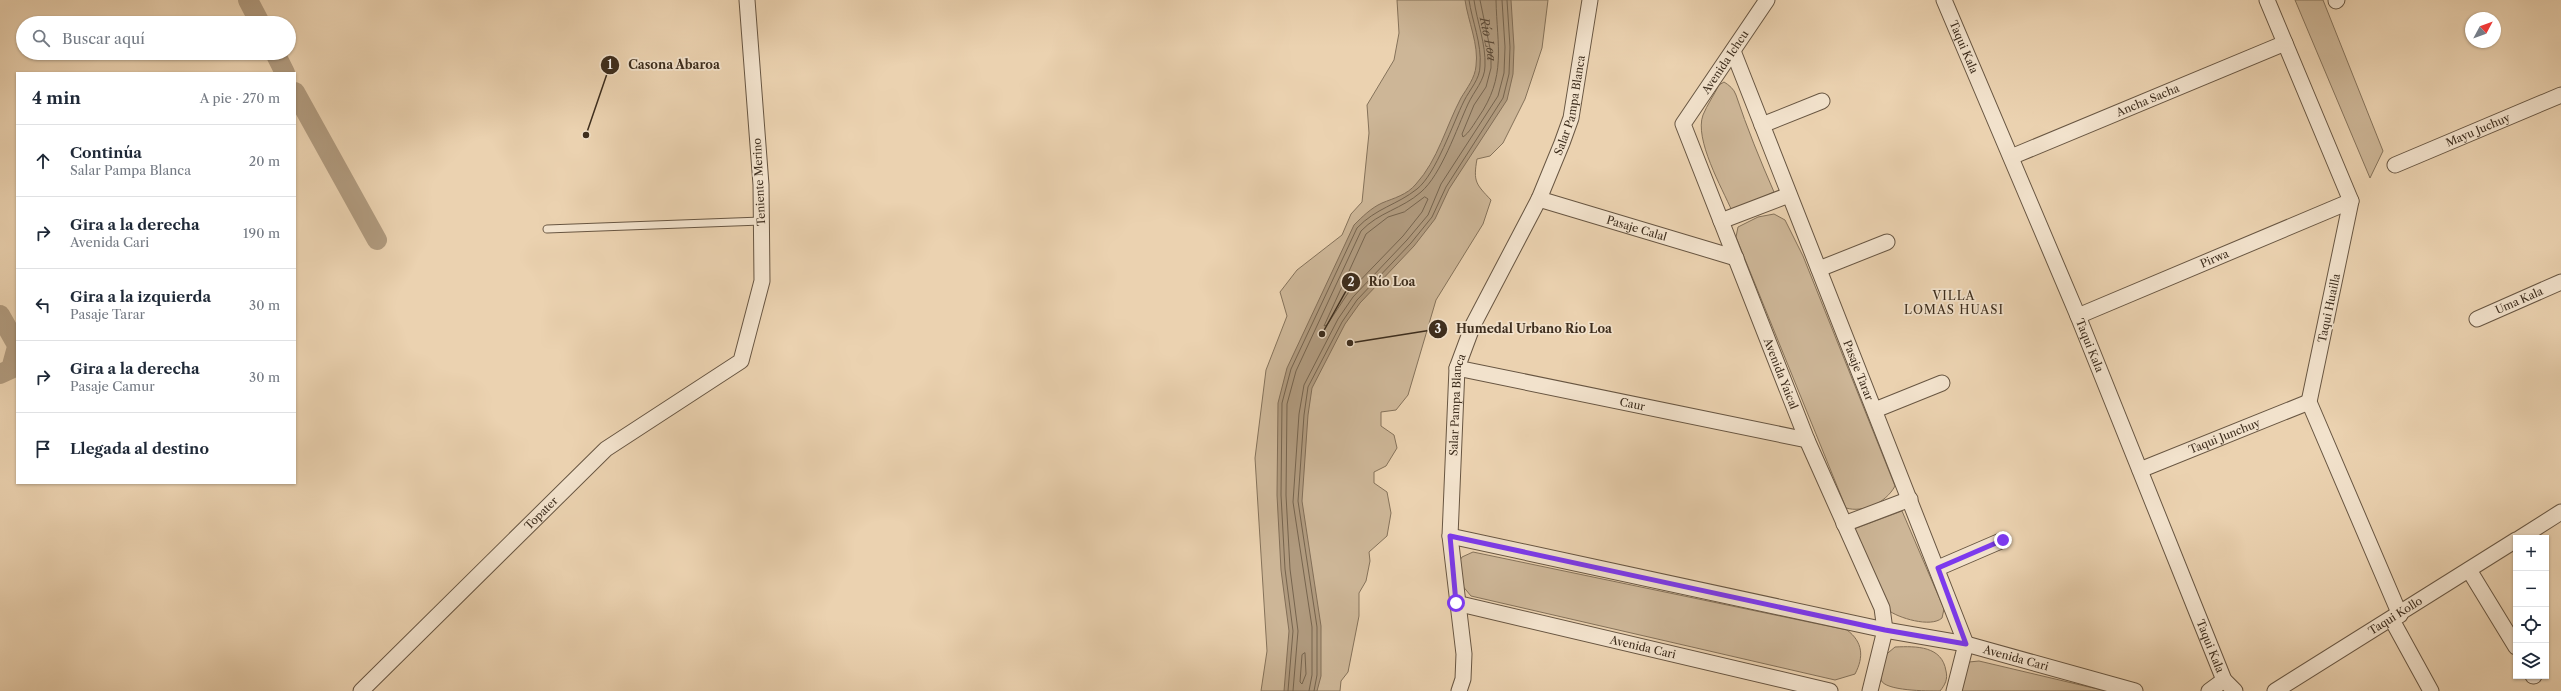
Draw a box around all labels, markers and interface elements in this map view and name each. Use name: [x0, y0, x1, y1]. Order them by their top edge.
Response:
north arrow: [2465, 12, 2501, 48]
water label: Río Loa: [1477, 15, 1499, 61]
search box: [16, 16, 296, 60]
street label: Taqui Kala: [1946, 18, 1981, 76]
icon: search: [30, 27, 52, 49]
street label: Avenida Ichcu: [1698, 27, 1752, 97]
text: Buscar aquí: [62, 29, 145, 48]
callout: Casona Abaroa: [600, 53, 729, 77]
street label: Salar Pampa Blanca: [1551, 54, 1588, 157]
text: 1: [607, 57, 613, 72]
text: Casona Abaroa: [628, 57, 721, 72]
street label: Ancha Sacha: [2113, 81, 2182, 120]
text: 4 min: [32, 88, 81, 108]
text: A pie · 270 m: [200, 90, 280, 106]
street label: Mayu Juchuy: [2444, 110, 2513, 150]
street label: Teniente Merino: [750, 137, 768, 226]
text: Continúa: [70, 143, 142, 162]
icon: ahead: [32, 150, 54, 172]
text: 20 m: [249, 153, 280, 169]
text: Salar Pampa Blanca: [70, 162, 191, 178]
street label: Pasaje Calal: [1605, 213, 1669, 244]
text: Gira a la derecha: [70, 215, 200, 234]
icon: right: [32, 222, 54, 244]
text: 190 m: [243, 225, 280, 241]
text: Avenida Cari: [70, 234, 149, 250]
street label: Pirwa: [2198, 246, 2231, 271]
callout: Río Loa: [1341, 270, 1424, 294]
street label: Taqui Huailla: [2315, 272, 2343, 344]
text: 2: [1347, 274, 1355, 289]
text: Río Loa: [1368, 274, 1417, 289]
street label: Uma Kala: [2493, 284, 2545, 317]
text: Gira a la izquierda: [70, 287, 211, 306]
district label: VILLA LOMAS HUASI: [1904, 288, 2004, 317]
icon: left: [32, 294, 54, 316]
text: 30 m: [249, 297, 280, 313]
text: Pasaje Tarar: [70, 306, 145, 322]
callout: Humedal Urbano Río Loa: [1428, 317, 1620, 341]
street label: Taqui Kala: [2073, 317, 2107, 374]
text: 3: [1435, 321, 1442, 336]
text: Humedal Urbano Río Loa: [1456, 321, 1613, 336]
street label: Avenida Yaical: [1760, 335, 1802, 412]
street label: Pasaje Tarar: [1840, 338, 1877, 403]
street label: Salar Pampa Blanca: [1446, 352, 1469, 456]
text: Gira a la derecha: [70, 359, 200, 378]
icon: right: [32, 366, 54, 388]
text: 30 m: [249, 369, 280, 385]
text: Pasaje Camur: [70, 378, 155, 394]
street label: Caur: [1618, 395, 1647, 414]
street label: Taqui Junchuy: [2187, 415, 2263, 457]
icon: arrive: [32, 438, 54, 460]
text: Llegada al destino: [70, 439, 209, 458]
street label: Topater: [521, 493, 561, 533]
route end: [1994, 531, 2012, 549]
map controls: [2513, 535, 2549, 679]
button: +: [2513, 535, 2549, 571]
button: −: [2513, 571, 2549, 607]
street label: Taqui Kollo: [2366, 593, 2425, 638]
route start: [1447, 594, 1465, 612]
button: locate: [2513, 607, 2549, 643]
street label: Taqui Kala: [2193, 617, 2227, 675]
street label: Avenida Cari: [1608, 632, 1678, 662]
street label: Avenida Cari: [1981, 642, 2051, 674]
button: layers: [2513, 643, 2549, 679]

